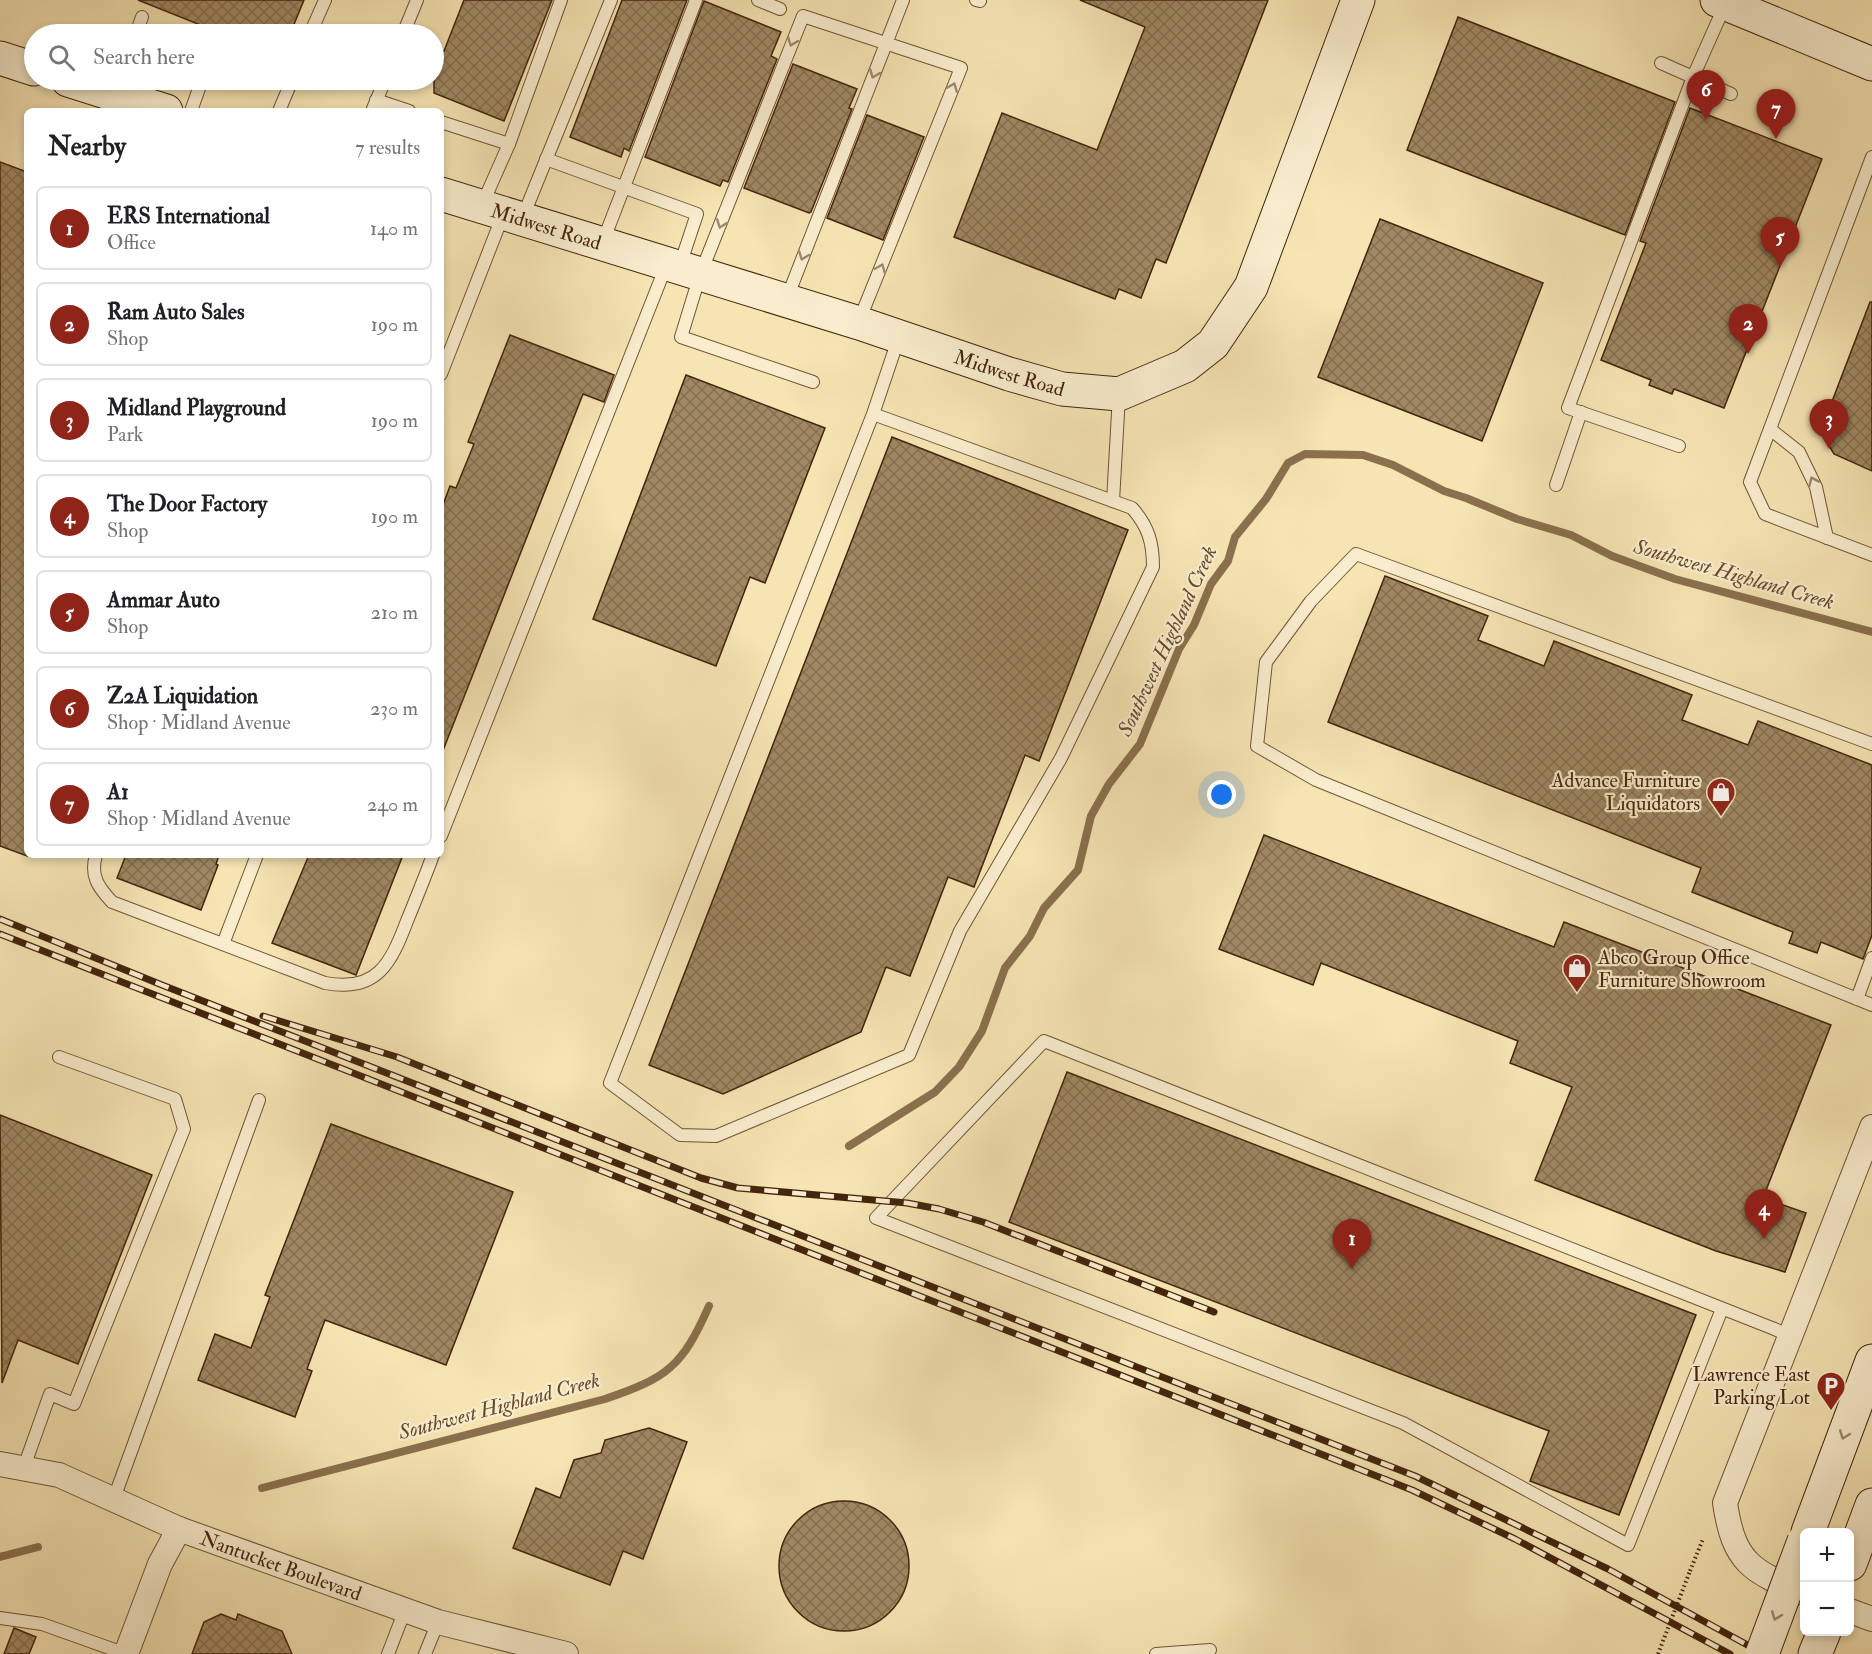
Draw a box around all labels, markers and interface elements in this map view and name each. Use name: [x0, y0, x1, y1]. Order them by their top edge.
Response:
search box: [24, 24, 444, 90]
one-way arrow: [787, 36, 799, 47]
icon: search: [45, 41, 78, 74]
text: Search here: [93, 43, 195, 71]
one-way arrow: [869, 68, 882, 79]
pin: 6: [1686, 70, 1726, 120]
one-way arrow: [946, 83, 958, 94]
pin: 7: [1756, 90, 1796, 139]
text: Nearby: [48, 131, 126, 163]
text: 7 results: [355, 135, 420, 160]
street label: Midwest Road: [488, 198, 604, 256]
text: ERS International: [107, 202, 270, 230]
text: 1: [66, 216, 73, 241]
text: 140 m: [370, 216, 418, 241]
one-way arrow: [716, 217, 728, 228]
pin: 5: [1760, 218, 1800, 267]
text: Office: [107, 230, 156, 255]
one-way arrow: [798, 250, 811, 261]
one-way arrow: [874, 264, 886, 275]
text: Ram Auto Sales: [107, 298, 245, 326]
pin: 2: [1728, 304, 1768, 354]
text: 2: [64, 312, 75, 337]
text: 190 m: [371, 312, 418, 337]
text: Shop: [107, 326, 148, 351]
street label: Midwest Road: [951, 344, 1068, 402]
text: Midland Playground: [107, 394, 286, 422]
pin: 3: [1810, 400, 1848, 449]
text: 3: [66, 408, 73, 433]
text: 190 m: [371, 408, 418, 433]
text: Park: [107, 422, 143, 447]
one-way arrow: [1808, 477, 1820, 488]
text: The Door Factory: [107, 490, 267, 518]
text: 4: [64, 504, 75, 529]
text: 190 m: [371, 504, 418, 529]
text: Shop: [107, 518, 148, 543]
water label: Southwest Highland Creek: [1630, 533, 1837, 616]
water label: Southwest Highland Creek: [1111, 542, 1223, 742]
text: Ammar Auto: [107, 586, 220, 614]
text: 5: [65, 600, 74, 625]
text: 210 m: [371, 600, 418, 625]
text: Shop: [107, 614, 148, 639]
text: Z2A Liquidation: [107, 682, 258, 710]
text: 6: [64, 696, 75, 721]
text: 230 m: [370, 696, 418, 721]
text: Shop · Midland Avenue: [107, 710, 291, 735]
place label: Advance Furniture Liquidators: [1551, 768, 1700, 816]
shop icon: Advance Furniture Liquidators: [1705, 776, 1737, 818]
text: A1: [107, 778, 129, 806]
your location: [1207, 780, 1236, 809]
text: 7: [65, 792, 74, 817]
text: 240 m: [367, 792, 418, 817]
text: Shop · Midland Avenue: [107, 806, 291, 831]
place label: Abco Group Office Furniture Showroom: [1597, 945, 1766, 993]
shop icon: Abco Group Office Furniture Showroom: [1561, 952, 1593, 994]
pin: 4: [1744, 1190, 1784, 1239]
pin: 1: [1332, 1220, 1372, 1269]
place label: Lawrence East Parking Lot: [1693, 1362, 1811, 1410]
water label: Southwest Highland Creek: [395, 1367, 603, 1447]
parking icon: Lawrence East Parking Lot: [1815, 1370, 1847, 1412]
one-way arrow: [1839, 1429, 1851, 1440]
street label: Nantucket Boulevard: [197, 1526, 365, 1607]
map controls: [1800, 1528, 1854, 1636]
button: +: [1800, 1528, 1854, 1582]
button: −: [1800, 1582, 1854, 1636]
one-way arrow: [1771, 1610, 1784, 1621]

